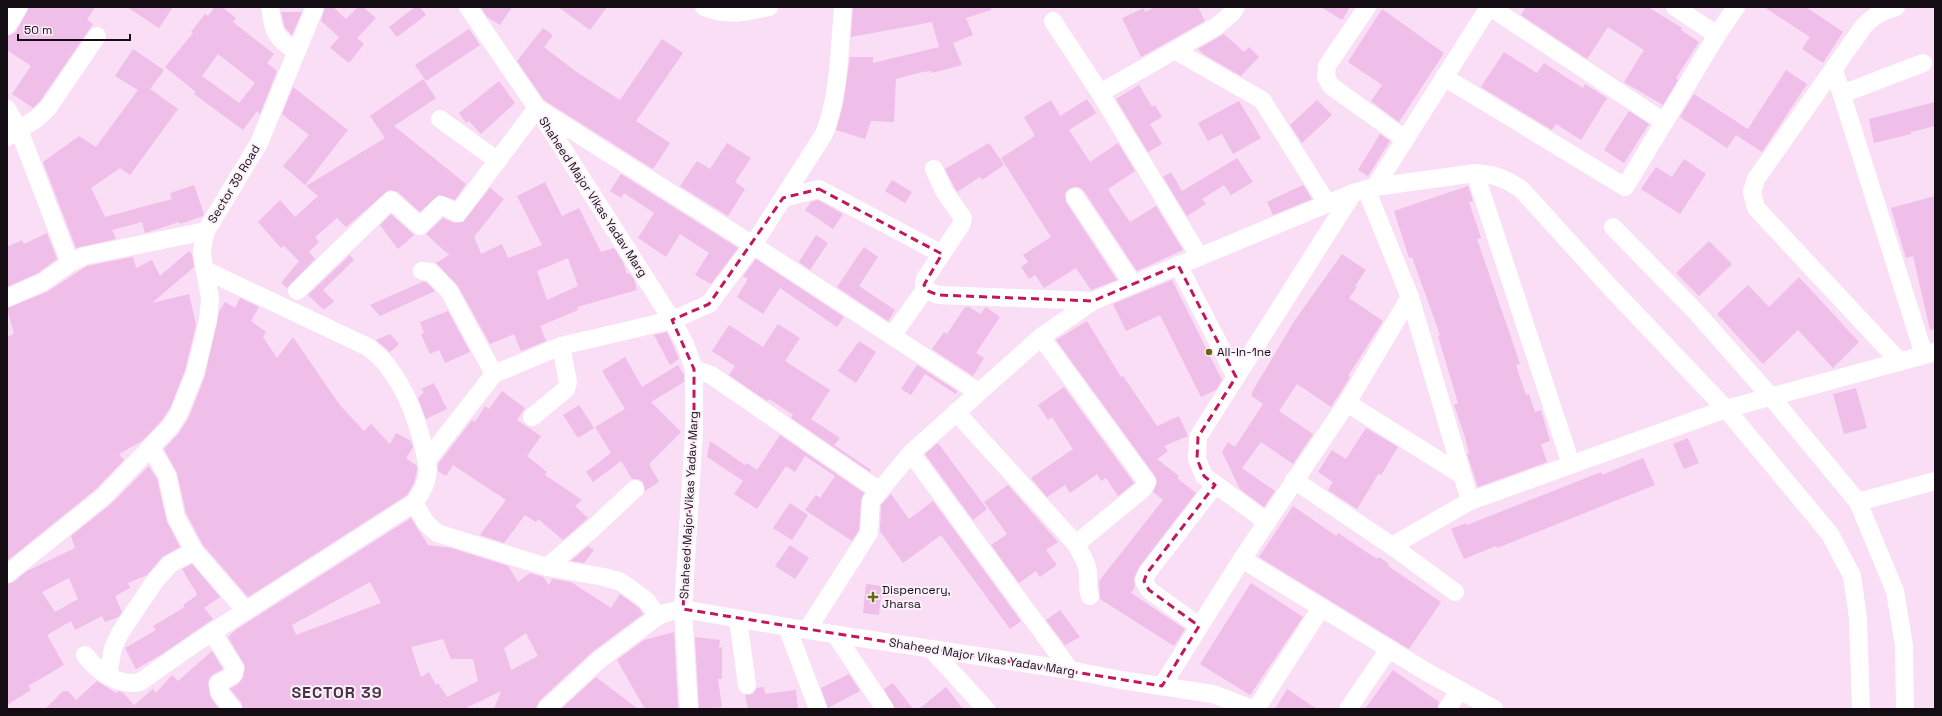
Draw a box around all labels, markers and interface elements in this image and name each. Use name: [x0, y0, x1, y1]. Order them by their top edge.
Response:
scale bar: [18, 16, 130, 42]
text: 50 m: [24, 22, 52, 38]
street label: Shaheed Major Vikas Yadav Marg: [535, 114, 651, 280]
street label: Sector 39 Road: [204, 142, 264, 226]
place label: All-In-1ne: [1217, 344, 1271, 360]
marker: All-In-1ne: [1204, 347, 1214, 357]
street label: Shaheed Major Vikas Yadav Marg: [676, 411, 702, 599]
place label: Dispencery, Jharsa: [882, 582, 951, 612]
marker: Dispencery, Jharsa: [867, 591, 879, 603]
street label: Shaheed Major Vikas Yadav Marg: [888, 634, 1076, 680]
district label: SECTOR 39: [291, 682, 383, 703]

